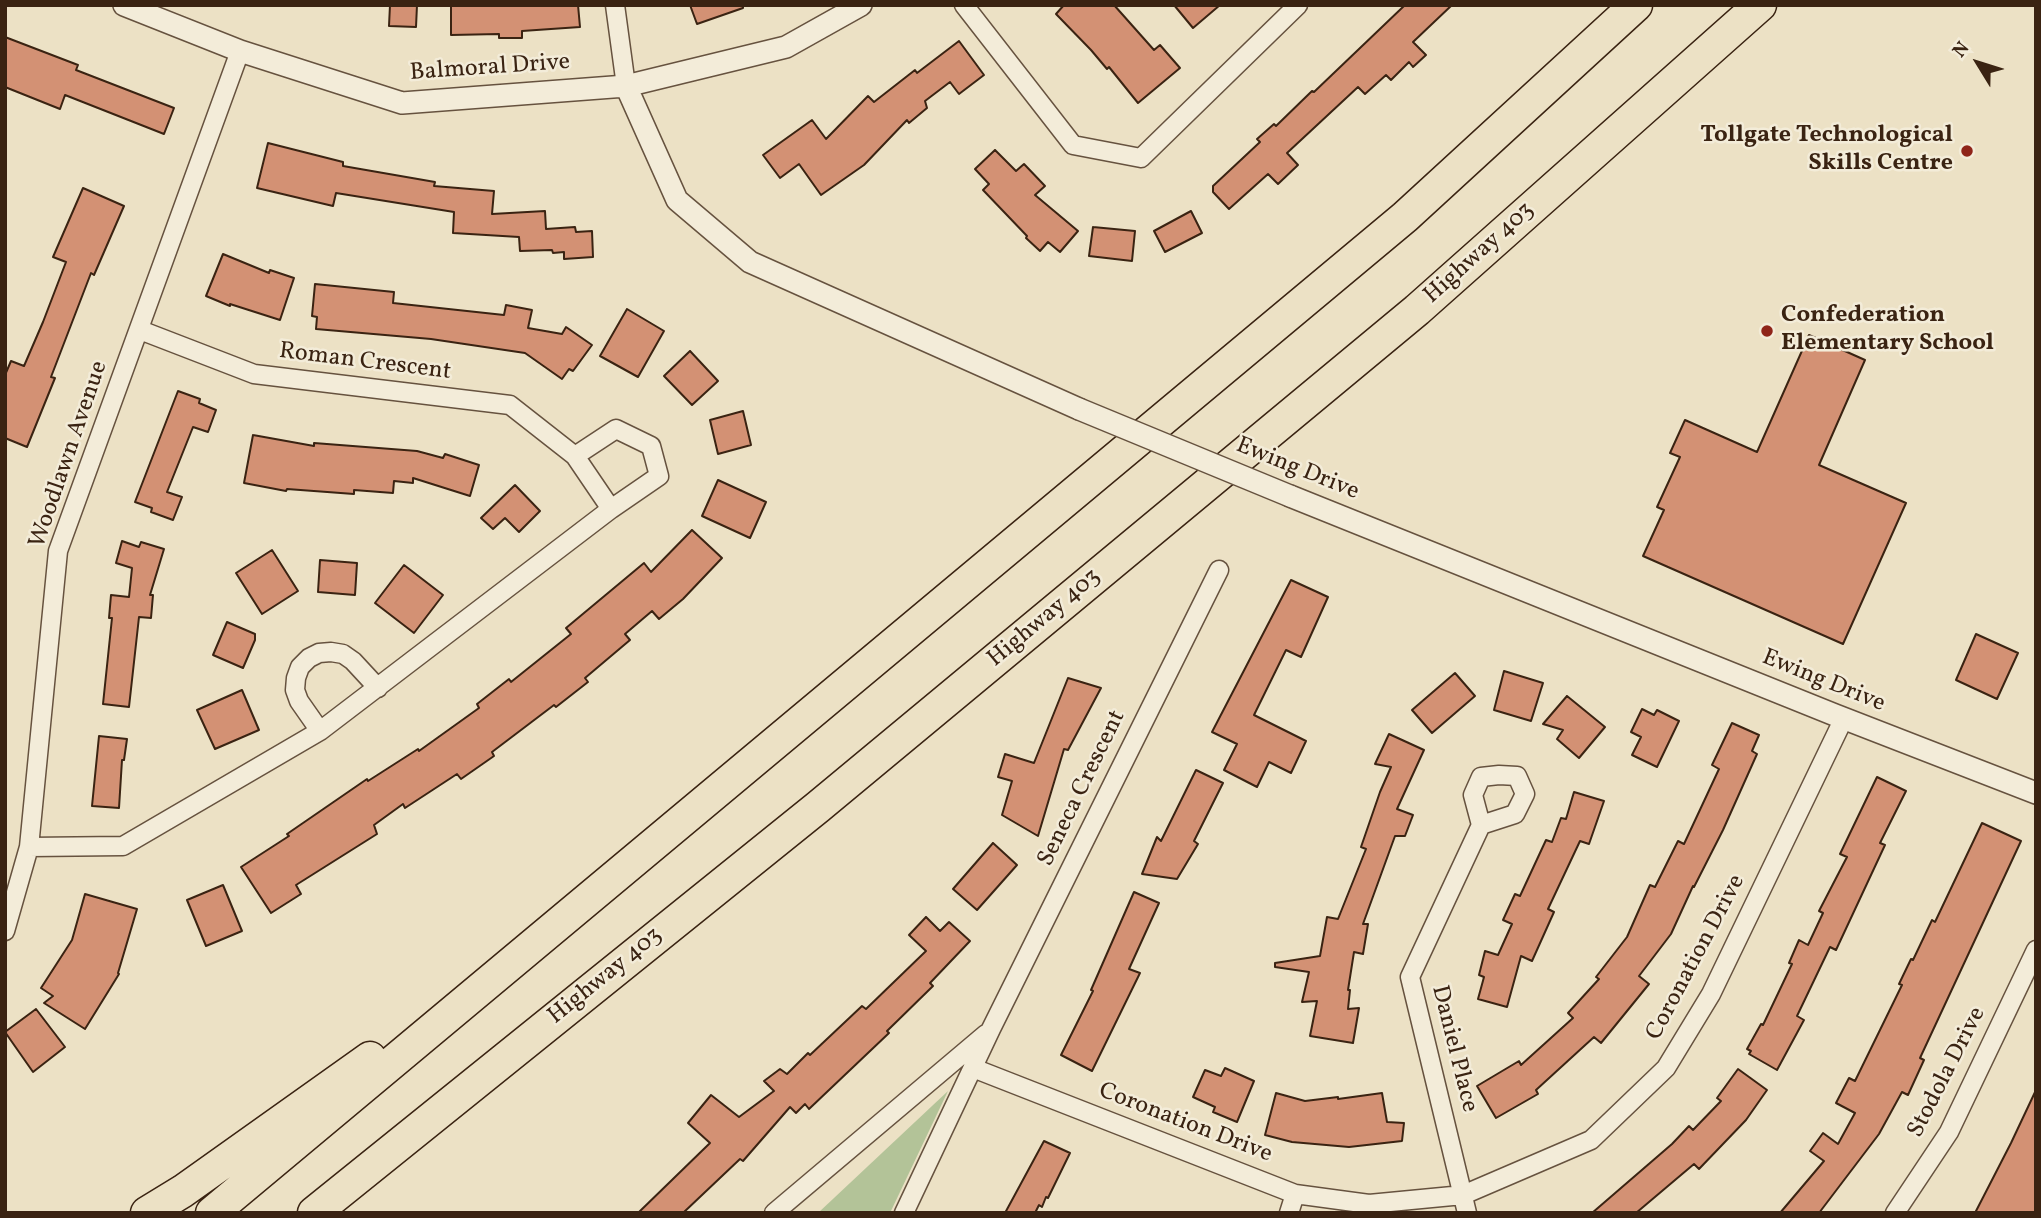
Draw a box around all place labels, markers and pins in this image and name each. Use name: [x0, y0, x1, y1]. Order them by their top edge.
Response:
place label: Tollgate Technological Skills Centre: [1700, 123, 1953, 179]
marker: Tollgate Technological Skills Centre: [1959, 143, 1975, 159]
place label: Confederation Elementary School: [1781, 303, 1994, 359]
marker: Confederation Elementary School: [1759, 323, 1775, 339]

